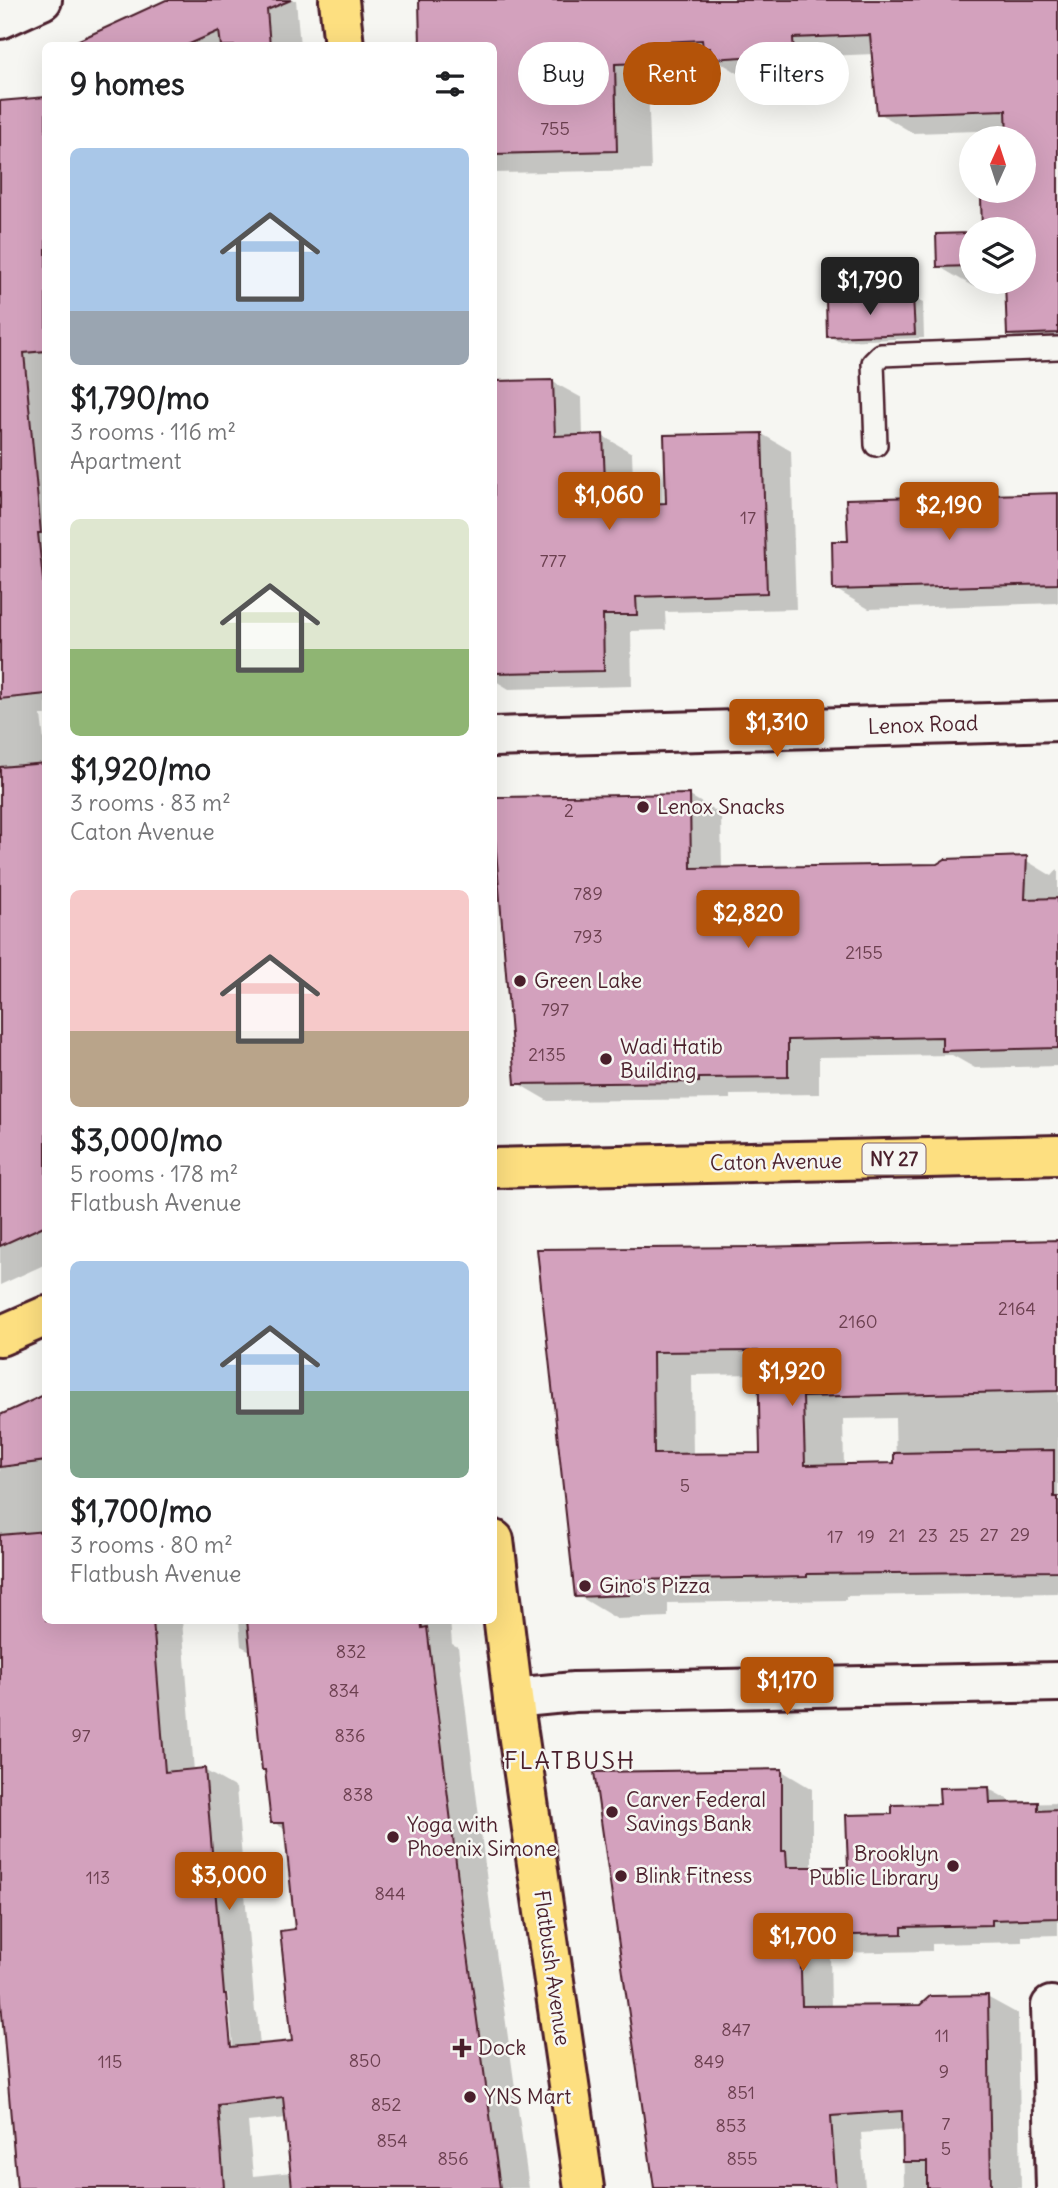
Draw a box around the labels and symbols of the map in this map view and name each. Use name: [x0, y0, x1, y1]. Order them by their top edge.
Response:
house number: 755: [540, 117, 570, 140]
north arrow: [959, 126, 1036, 203]
pin: $1,790: [813, 258, 927, 317]
pin: $1,060: [552, 472, 666, 532]
pin: $2,190: [892, 482, 1006, 542]
house number: 17: [740, 506, 756, 529]
house number: 777: [540, 549, 566, 572]
pin: $1,310: [720, 700, 834, 759]
street label: Lenox Road: [867, 709, 979, 740]
place label: Lenox Snacks: [657, 793, 785, 820]
house number: 2: [564, 799, 574, 822]
marker: Lenox Snacks: [635, 799, 651, 815]
house number: 789: [573, 882, 603, 905]
pin: $2,820: [691, 890, 805, 950]
house number: 793: [573, 925, 603, 948]
house number: 2155: [845, 941, 883, 964]
place label: Green Lake: [534, 967, 642, 994]
marker: Green Lake: [512, 973, 528, 989]
house number: 797: [541, 998, 569, 1021]
place label: Wadi Hatib Building: [620, 1033, 723, 1084]
house number: 2135: [528, 1043, 566, 1066]
marker: Wadi Hatib Building: [598, 1051, 614, 1067]
road number: NY 27: [862, 1144, 926, 1175]
street label: Caton Avenue: [710, 1147, 842, 1176]
house number: 2164: [998, 1297, 1036, 1320]
house number: 2160: [838, 1310, 878, 1333]
pin: $1,920: [735, 1348, 849, 1408]
house number: 5: [680, 1474, 690, 1497]
house number: 27: [980, 1523, 999, 1546]
house number: 29: [1010, 1523, 1030, 1546]
house number: 21: [888, 1524, 906, 1547]
house number: 23: [918, 1524, 938, 1547]
house number: 25: [949, 1524, 969, 1547]
house number: 17: [827, 1525, 843, 1548]
house number: 19: [857, 1525, 875, 1548]
place label: Gino's Pizza: [599, 1572, 710, 1599]
marker: Gino's Pizza: [577, 1578, 593, 1594]
house number: 832: [336, 1640, 366, 1663]
pin: $1,170: [730, 1658, 844, 1717]
house number: 834: [329, 1679, 360, 1702]
house number: 97: [71, 1724, 91, 1747]
house number: 836: [335, 1724, 365, 1747]
district label: FLATBUSH: [504, 1745, 636, 1775]
house number: 838: [343, 1783, 373, 1806]
place label: Carver Federal Savings Bank: [626, 1786, 766, 1837]
marker: Carver Federal Savings Bank: [604, 1804, 620, 1820]
place label: Yoga with Phoenix Simone: [407, 1811, 557, 1862]
marker: Yoga with Phoenix Simone: [385, 1829, 401, 1845]
place label: Brooklyn Public Library: [809, 1840, 939, 1891]
pin: $3,000: [172, 1853, 286, 1912]
marker: Brooklyn Public Library: [945, 1858, 961, 1874]
place label: Blink Fitness: [635, 1862, 752, 1889]
house number: 113: [86, 1866, 110, 1889]
marker: Blink Fitness: [613, 1868, 629, 1884]
house number: 844: [374, 1882, 406, 1905]
street label: Flatbush Avenue: [528, 1889, 577, 2047]
pin: $1,700: [746, 1913, 860, 1973]
house number: 847: [721, 2018, 751, 2041]
house number: 11: [935, 2024, 949, 2047]
place label: Dock: [478, 2034, 526, 2061]
marker: Dock: [452, 2038, 472, 2058]
house number: 850: [349, 2049, 381, 2072]
house number: 115: [98, 2050, 122, 2073]
house number: 849: [693, 2050, 725, 2073]
house number: 9: [939, 2060, 949, 2083]
house number: 851: [727, 2081, 755, 2104]
place label: YNS Mart: [484, 2083, 571, 2110]
marker: YNS Mart: [462, 2089, 478, 2105]
house number: 852: [371, 2093, 401, 2116]
house number: 7: [942, 2112, 951, 2135]
house number: 853: [716, 2114, 746, 2137]
house number: 854: [376, 2129, 408, 2152]
house number: 5: [941, 2137, 951, 2160]
house number: 856: [437, 2147, 469, 2170]
house number: 855: [726, 2147, 758, 2170]

